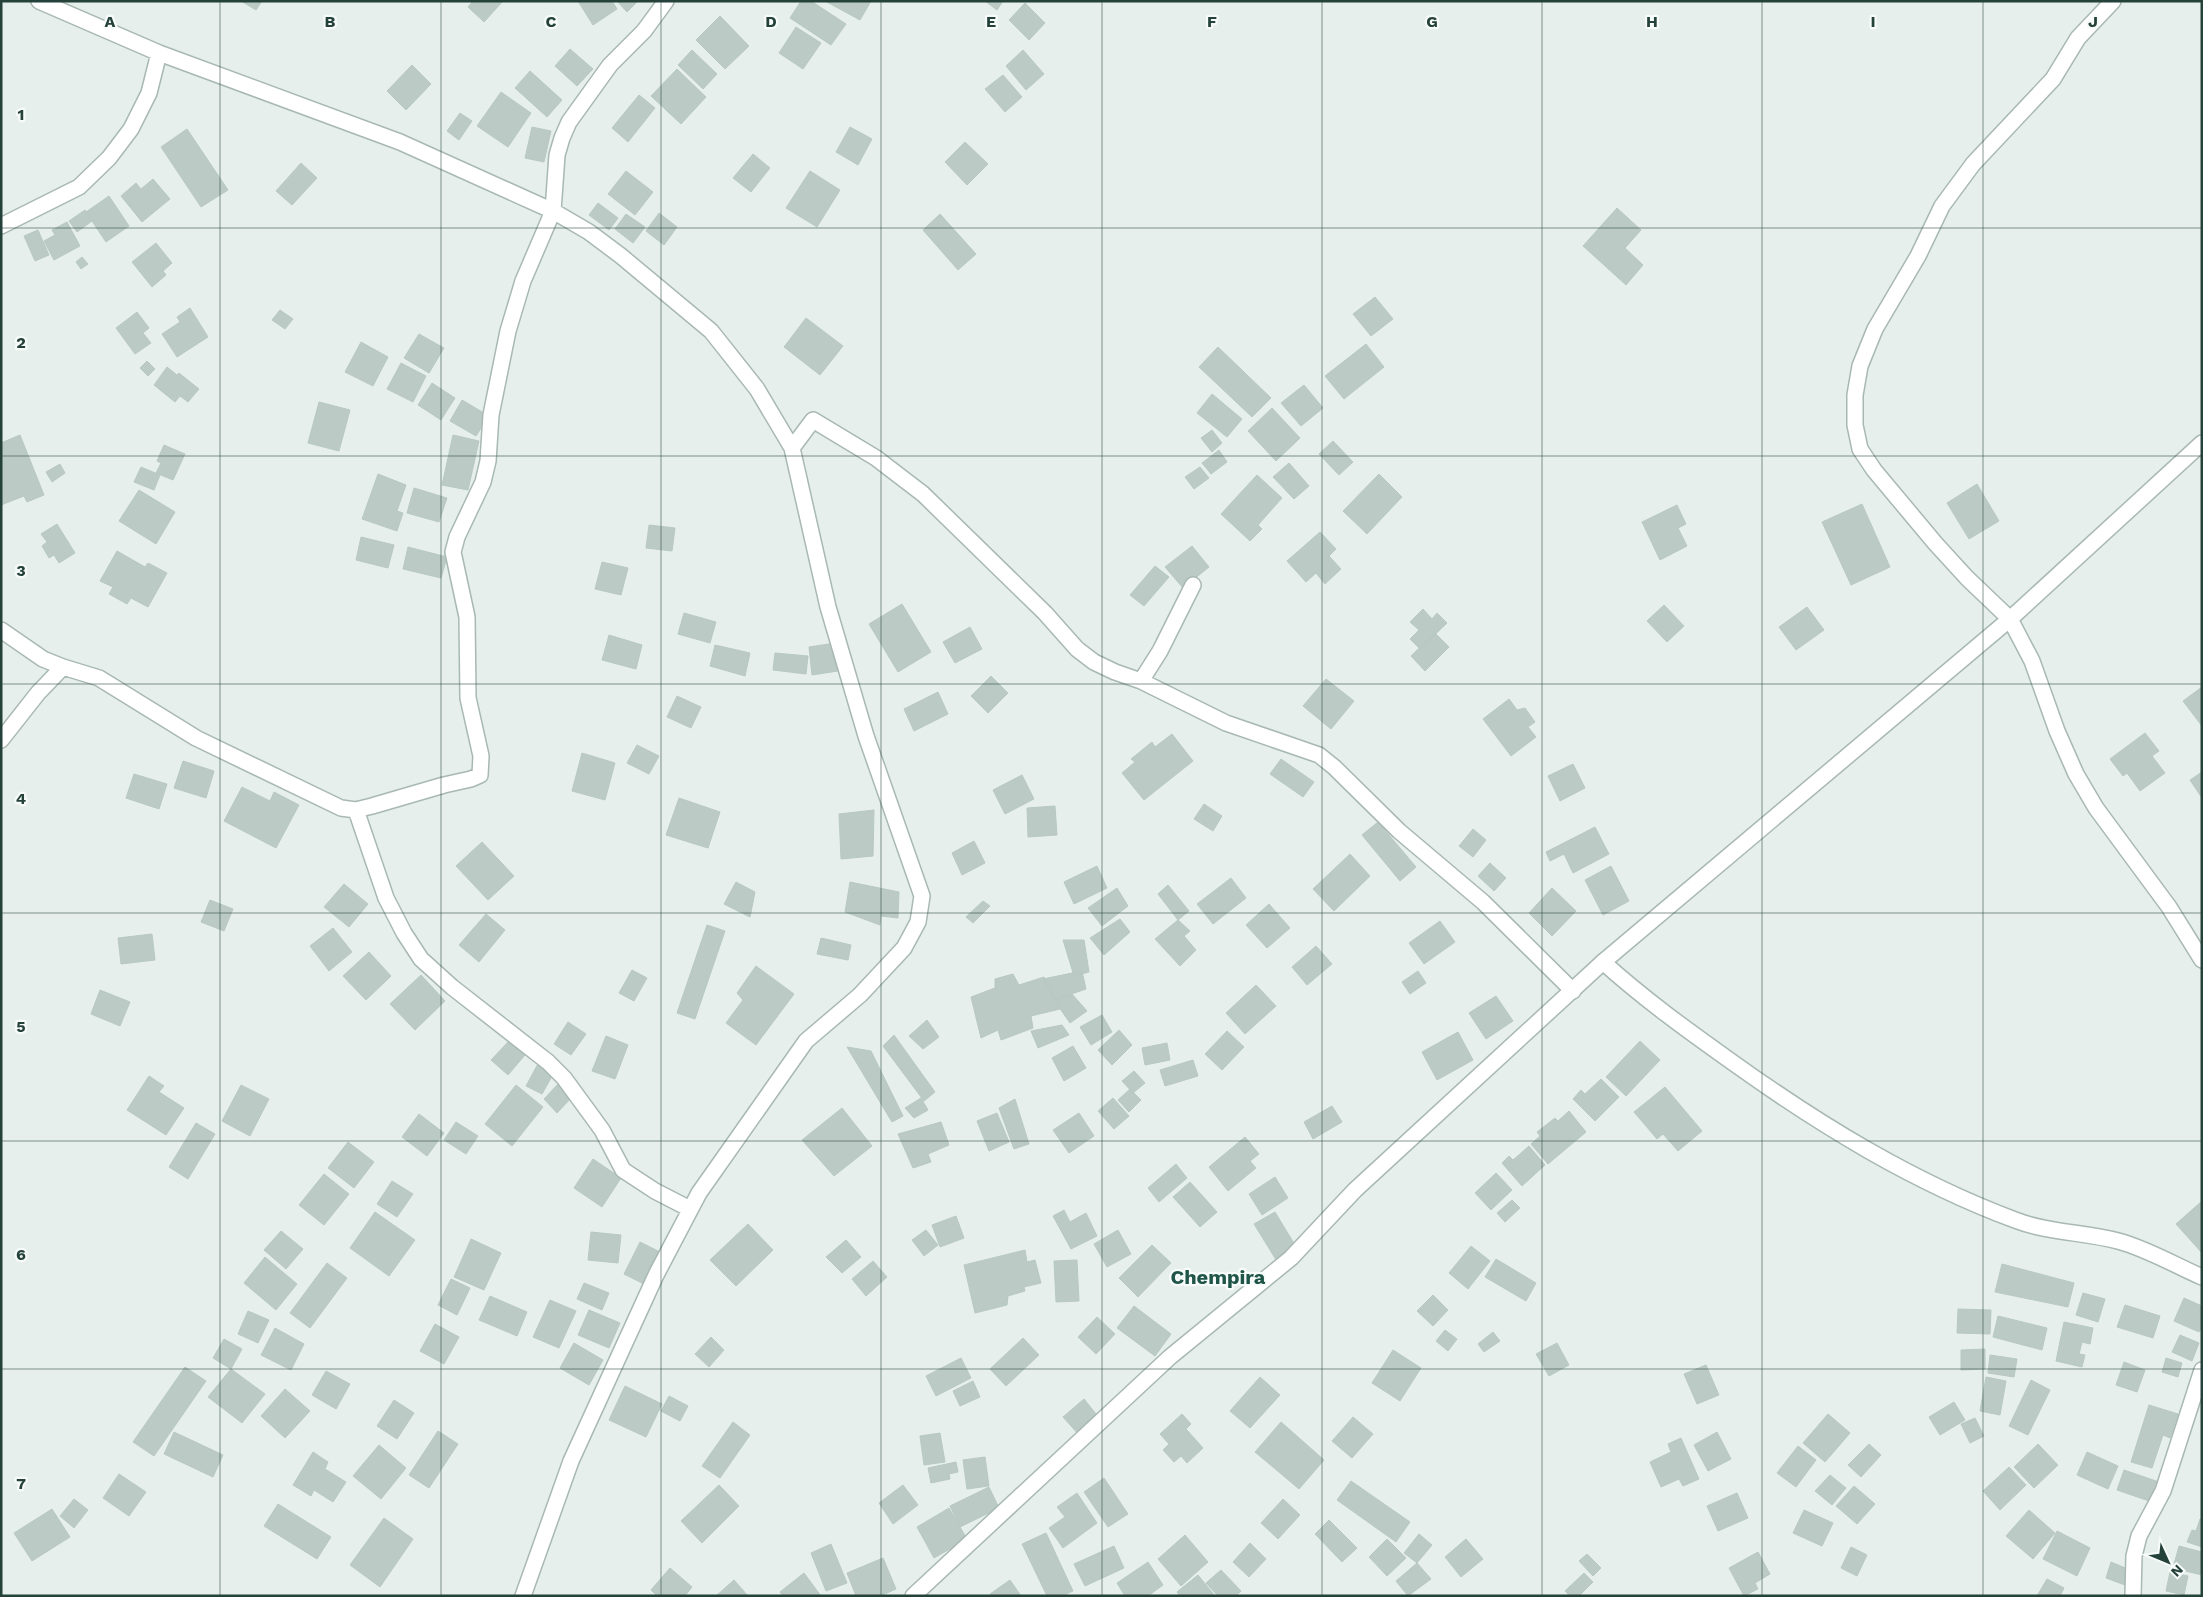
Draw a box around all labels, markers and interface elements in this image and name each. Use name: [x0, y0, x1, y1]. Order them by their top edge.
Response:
text: A: [105, 12, 116, 31]
text: B: [325, 12, 336, 31]
text: C: [546, 12, 557, 31]
text: D: [765, 12, 777, 31]
text: E: [986, 12, 996, 31]
text: F: [1207, 12, 1217, 31]
text: G: [1426, 12, 1438, 31]
text: H: [1646, 12, 1658, 31]
text: I: [1870, 12, 1876, 31]
text: J: [2088, 12, 2098, 31]
text: 1: [18, 105, 24, 124]
text: 2: [16, 333, 26, 352]
text: 3: [16, 561, 26, 580]
text: 4: [16, 789, 26, 808]
text: 5: [16, 1017, 26, 1036]
text: 6: [16, 1245, 26, 1264]
district label: Chempira: [1171, 1265, 1266, 1289]
text: 7: [16, 1474, 26, 1493]
north arrow: [2143, 1537, 2193, 1587]
text: N: [2168, 1562, 2187, 1580]

